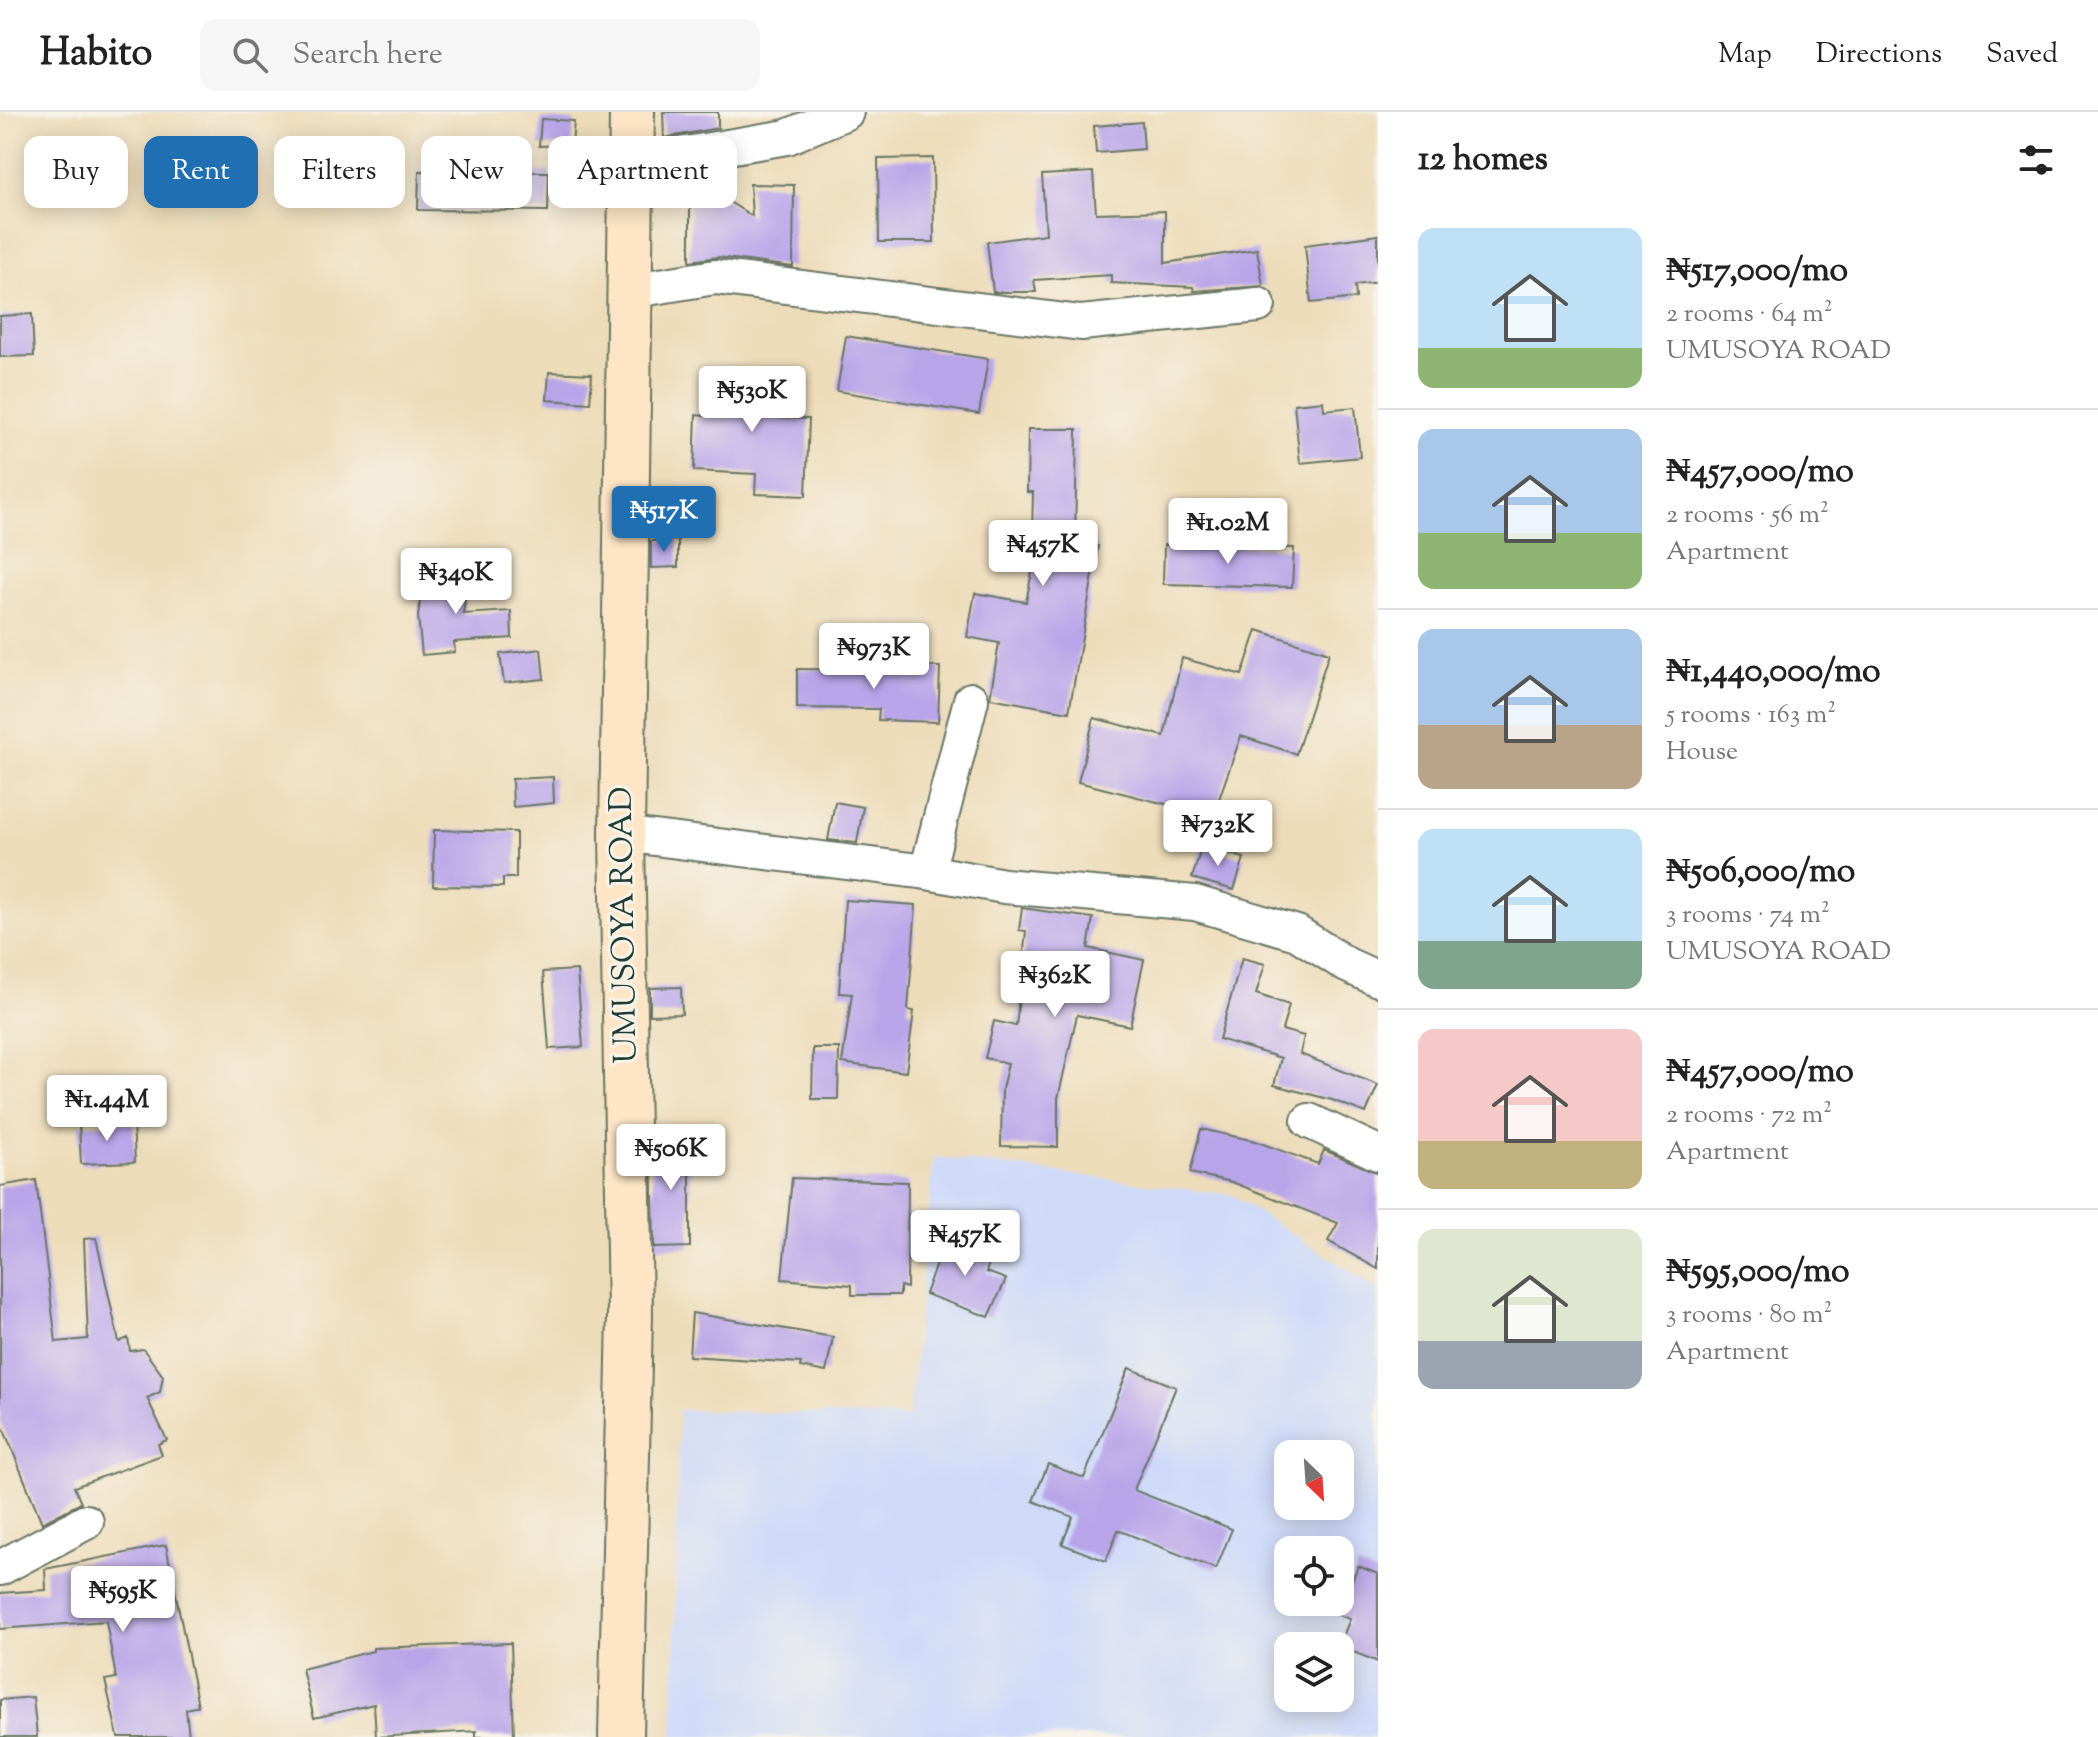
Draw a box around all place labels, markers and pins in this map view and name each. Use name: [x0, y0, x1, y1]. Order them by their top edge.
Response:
pin: ₦530K: [696, 366, 808, 434]
pin: ₦517K: [608, 486, 720, 554]
pin: ₦1.02M: [1163, 498, 1293, 566]
pin: ₦457K: [987, 520, 1099, 588]
pin: ₦340K: [400, 548, 512, 616]
pin: ₦973K: [818, 623, 930, 691]
pin: ₦732K: [1162, 800, 1274, 868]
pin: ₦362K: [999, 951, 1111, 1019]
pin: ₦1.44M: [42, 1075, 172, 1143]
pin: ₦506K: [615, 1124, 727, 1192]
pin: ₦457K: [909, 1210, 1021, 1278]
pin: ₦595K: [67, 1566, 179, 1634]

